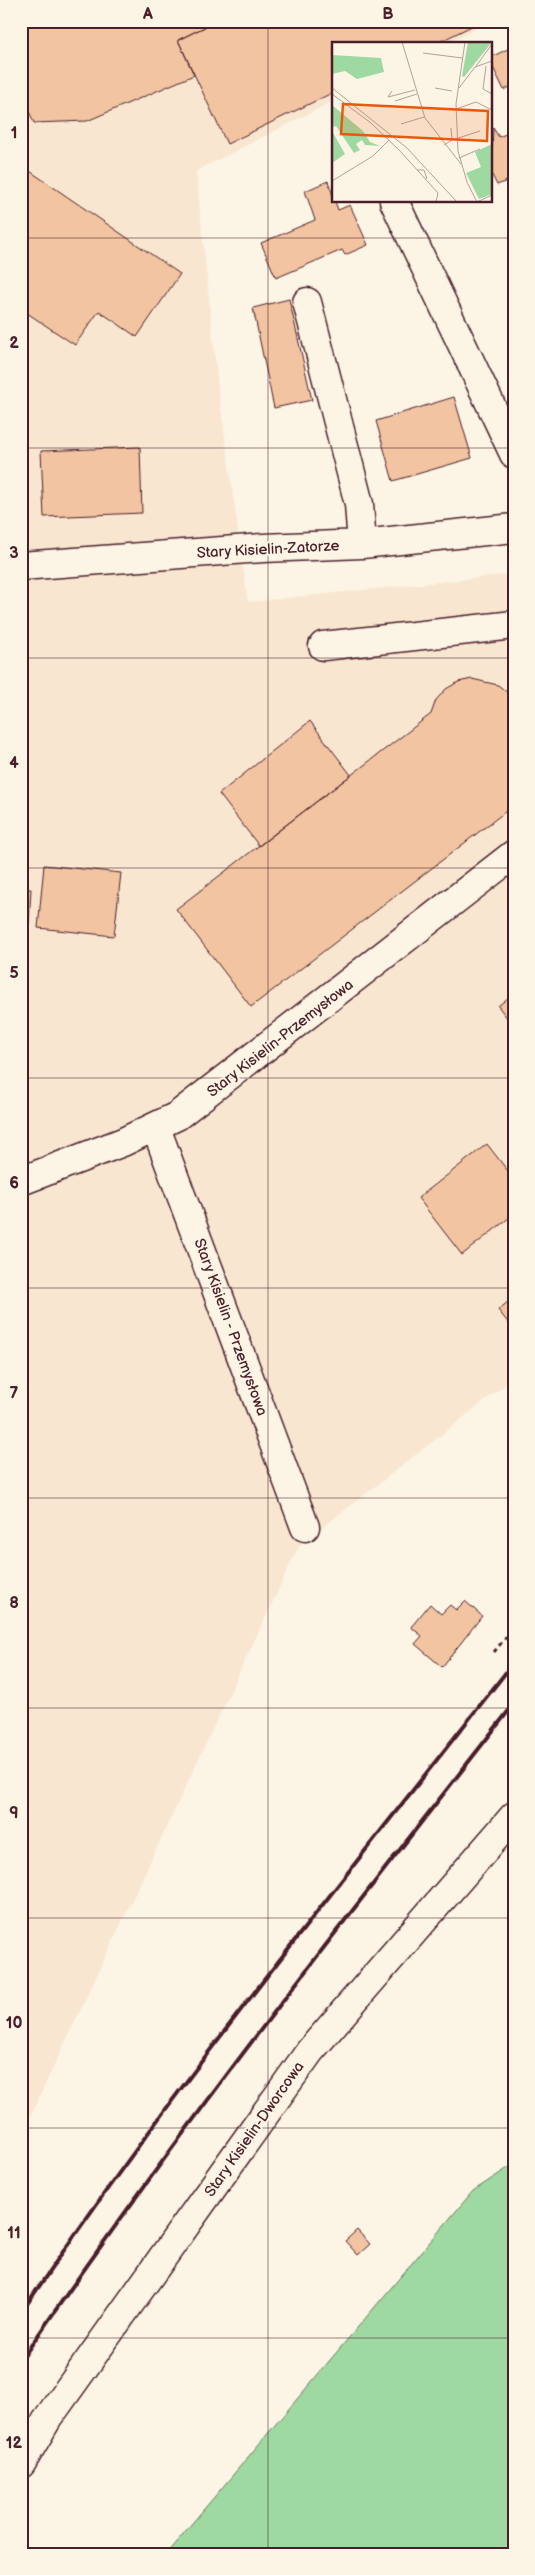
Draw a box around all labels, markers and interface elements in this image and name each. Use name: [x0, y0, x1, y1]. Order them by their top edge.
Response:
text: A: [142, 5, 153, 24]
text: B: [382, 5, 394, 24]
inset map: [332, 42, 492, 202]
text: 1: [11, 124, 17, 143]
text: 2: [9, 334, 19, 353]
street label: Stary Kisielin-Zatorze: [196, 536, 340, 563]
text: 3: [9, 544, 19, 563]
text: 4: [9, 754, 19, 773]
text: 5: [9, 964, 19, 983]
street label: Stary Kisielin-Przemysłowa: [203, 975, 357, 1101]
text: 6: [9, 1174, 19, 1193]
street label: Stary Kisielin - Przemysłowa: [190, 1236, 271, 1418]
text: 7: [10, 1384, 19, 1403]
text: 8: [9, 1594, 19, 1613]
text: 9: [9, 1804, 19, 1823]
text: 10: [6, 2014, 22, 2033]
street label: Stary Kisielin-Dworcowa: [200, 2058, 308, 2201]
text: 11: [7, 2224, 21, 2243]
text: 12: [6, 2434, 23, 2453]

